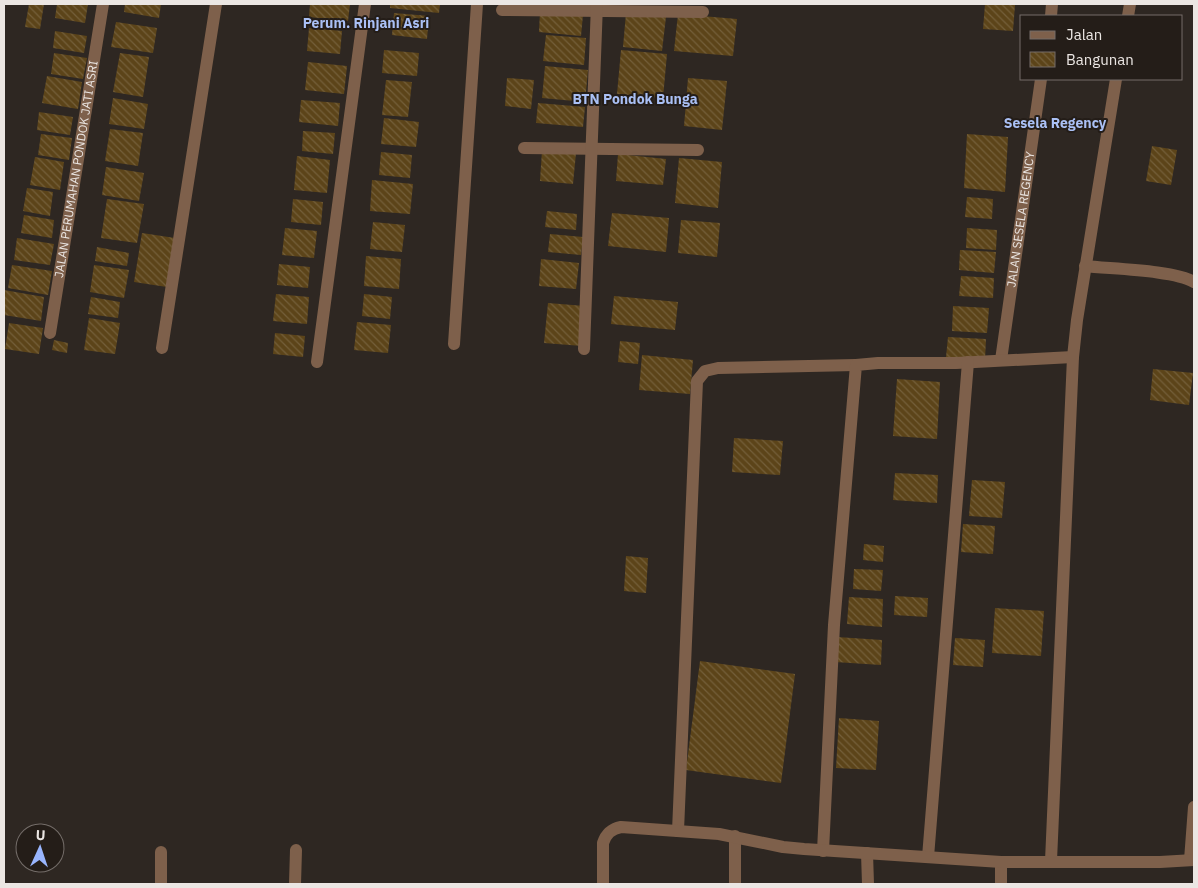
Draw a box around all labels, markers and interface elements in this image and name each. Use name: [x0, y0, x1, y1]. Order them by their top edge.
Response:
district label: Perum. Rinjani Asri: [303, 14, 429, 32]
legend: [1020, 15, 1183, 80]
text: Jalan: [1066, 25, 1102, 44]
text: Bangunan: [1066, 50, 1134, 69]
street label: JALAN PERUMAHAN PONDOK JATI ASRI: [51, 59, 101, 279]
district label: BTN Pondok Bunga: [572, 90, 698, 108]
district label: Sesela Regency: [1004, 114, 1107, 132]
street label: JALAN SESELA REGENCY: [1003, 151, 1038, 288]
north arrow: [15, 823, 65, 873]
text: U: [35, 826, 46, 844]

